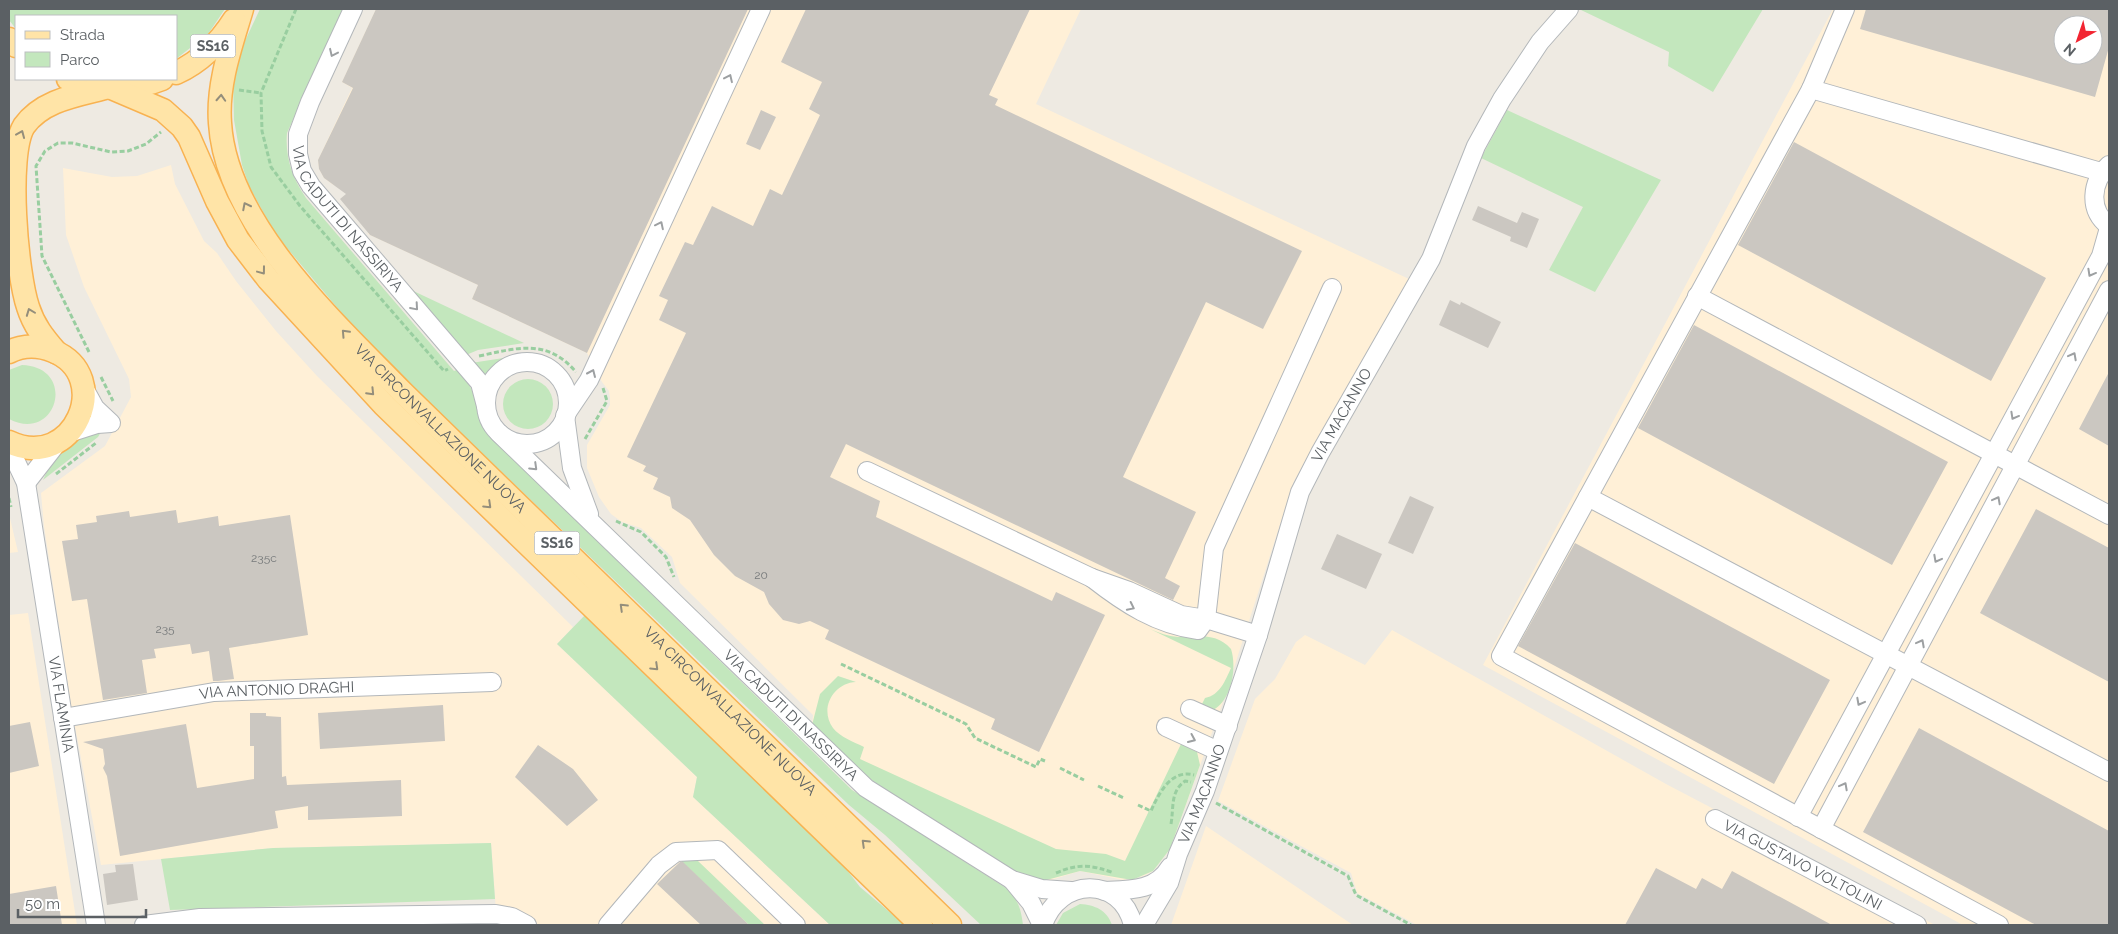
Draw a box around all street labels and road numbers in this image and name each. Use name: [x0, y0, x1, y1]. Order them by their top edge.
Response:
road number: SS16: [190, 34, 236, 58]
street label: VIA CADUTI DI NASSIRIYA: [289, 145, 407, 296]
street label: VIA CIRCONVALLAZIONE NUOVA: [351, 340, 530, 517]
street label: VIA MACANNO: [1308, 365, 1376, 465]
road number: SS16: [534, 532, 580, 554]
street label: VIA CIRCONVALLAZIONE NUOVA: [640, 623, 820, 799]
street label: VIA CADUTI DI NASSIRIYA: [720, 646, 862, 785]
street label: VIA FLAMINIA: [45, 655, 78, 754]
street label: VIA ANTONIO DRAGHI: [198, 678, 355, 703]
street label: VIA MACANNO: [1175, 742, 1229, 846]
street label: VIA GUSTAVO VOLTOLINI: [1720, 816, 1885, 914]

